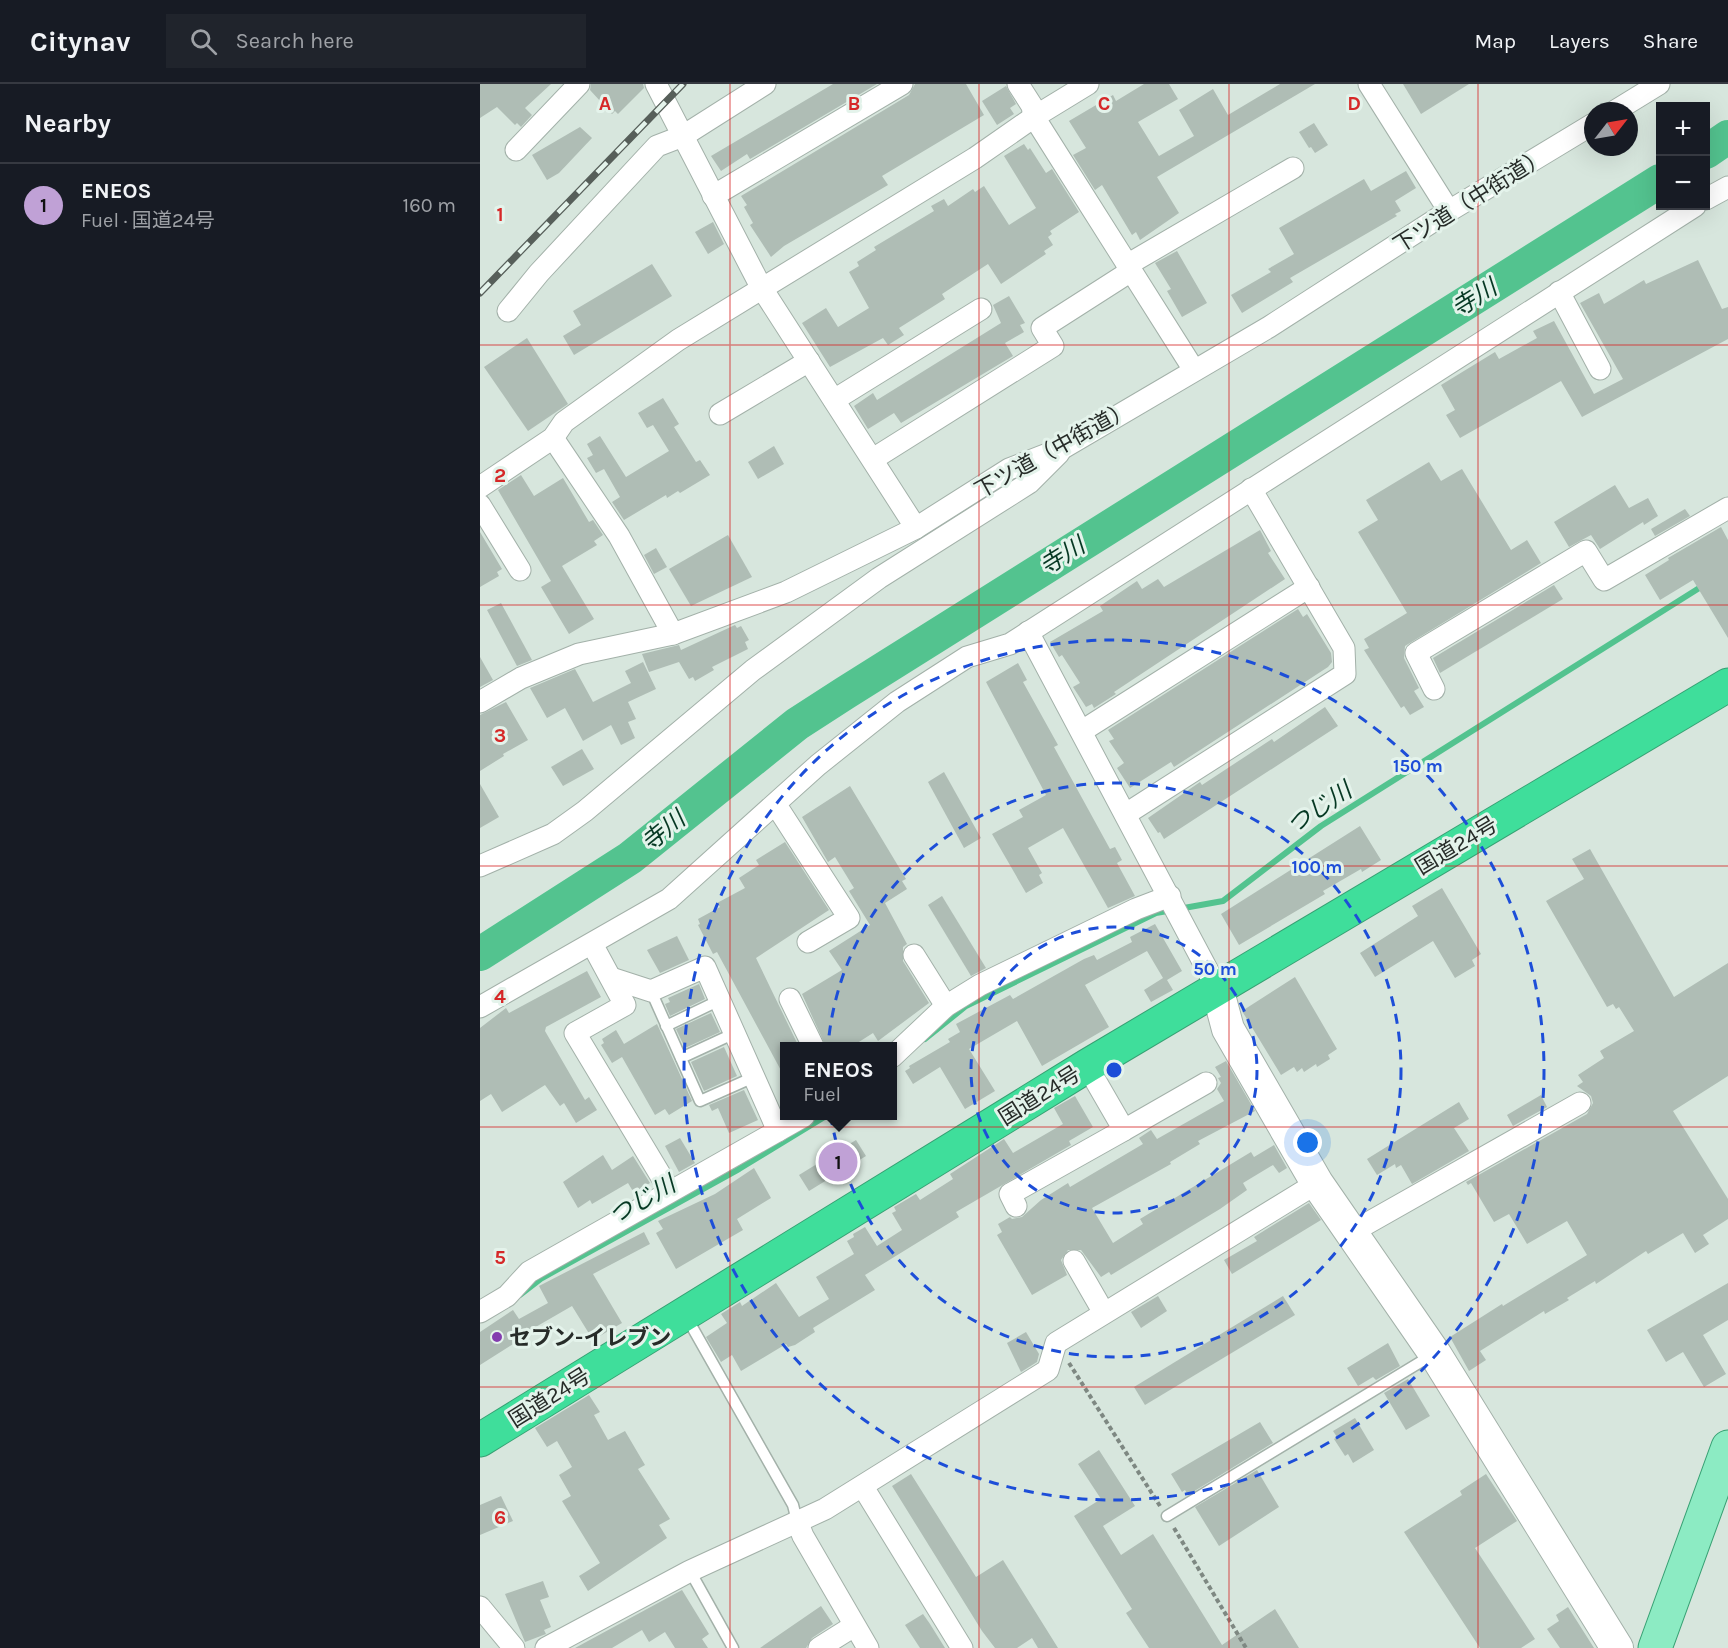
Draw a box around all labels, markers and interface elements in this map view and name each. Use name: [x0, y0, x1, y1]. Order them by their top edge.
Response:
search box: [166, 14, 586, 68]
text: Citynav: [30, 25, 130, 58]
icon: search: [187, 25, 220, 58]
text: Search here: [235, 28, 354, 54]
text: Map: [1474, 29, 1516, 53]
text: Layers: [1549, 29, 1610, 53]
text: Share: [1643, 29, 1698, 53]
text: A: [599, 92, 612, 115]
text: B: [848, 92, 860, 115]
text: C: [1098, 92, 1110, 115]
text: D: [1347, 92, 1361, 115]
north arrow: [1584, 102, 1638, 156]
map controls: [1656, 102, 1710, 210]
button: +: [1656, 102, 1710, 156]
text: Nearby: [24, 108, 111, 139]
street label: 下ツ道（中街道）: [1389, 143, 1552, 259]
button: −: [1656, 156, 1710, 210]
text: ENEOS: [81, 178, 152, 204]
text: 1: [40, 194, 47, 217]
text: 160 m: [403, 194, 456, 217]
text: 1: [496, 203, 504, 226]
text: Fuel · 国道24号: [81, 209, 215, 232]
water label: 寺川: [1446, 272, 1504, 323]
street label: 下ツ道（中街道）: [970, 396, 1137, 504]
text: 2: [494, 464, 506, 487]
water label: 寺川: [1034, 530, 1092, 581]
text: 3: [494, 724, 506, 747]
text: 150 m: [1393, 755, 1443, 777]
water label: つじ川: [1281, 775, 1359, 840]
water label: 寺川: [636, 803, 693, 857]
street label: 国道24号: [1411, 811, 1502, 880]
text: 100 m: [1292, 856, 1342, 878]
text: 50 m: [1193, 958, 1237, 980]
text: 4: [494, 985, 506, 1008]
popup: [780, 1042, 897, 1120]
text: ENEOS: [803, 1057, 874, 1083]
centre of rings: [1104, 1060, 1124, 1080]
street label: 国道24号: [994, 1061, 1085, 1131]
text: Fuel: [803, 1083, 841, 1106]
your location: [1293, 1128, 1322, 1157]
pin: 1: [818, 1140, 858, 1184]
water label: つじ川: [604, 1168, 683, 1230]
text: 5: [494, 1246, 506, 1269]
place label: セブン-イレブン: [509, 1325, 671, 1351]
marker: セブン-イレブン: [490, 1330, 504, 1344]
street label: 国道24号: [504, 1363, 595, 1433]
text: 6: [494, 1506, 506, 1529]

